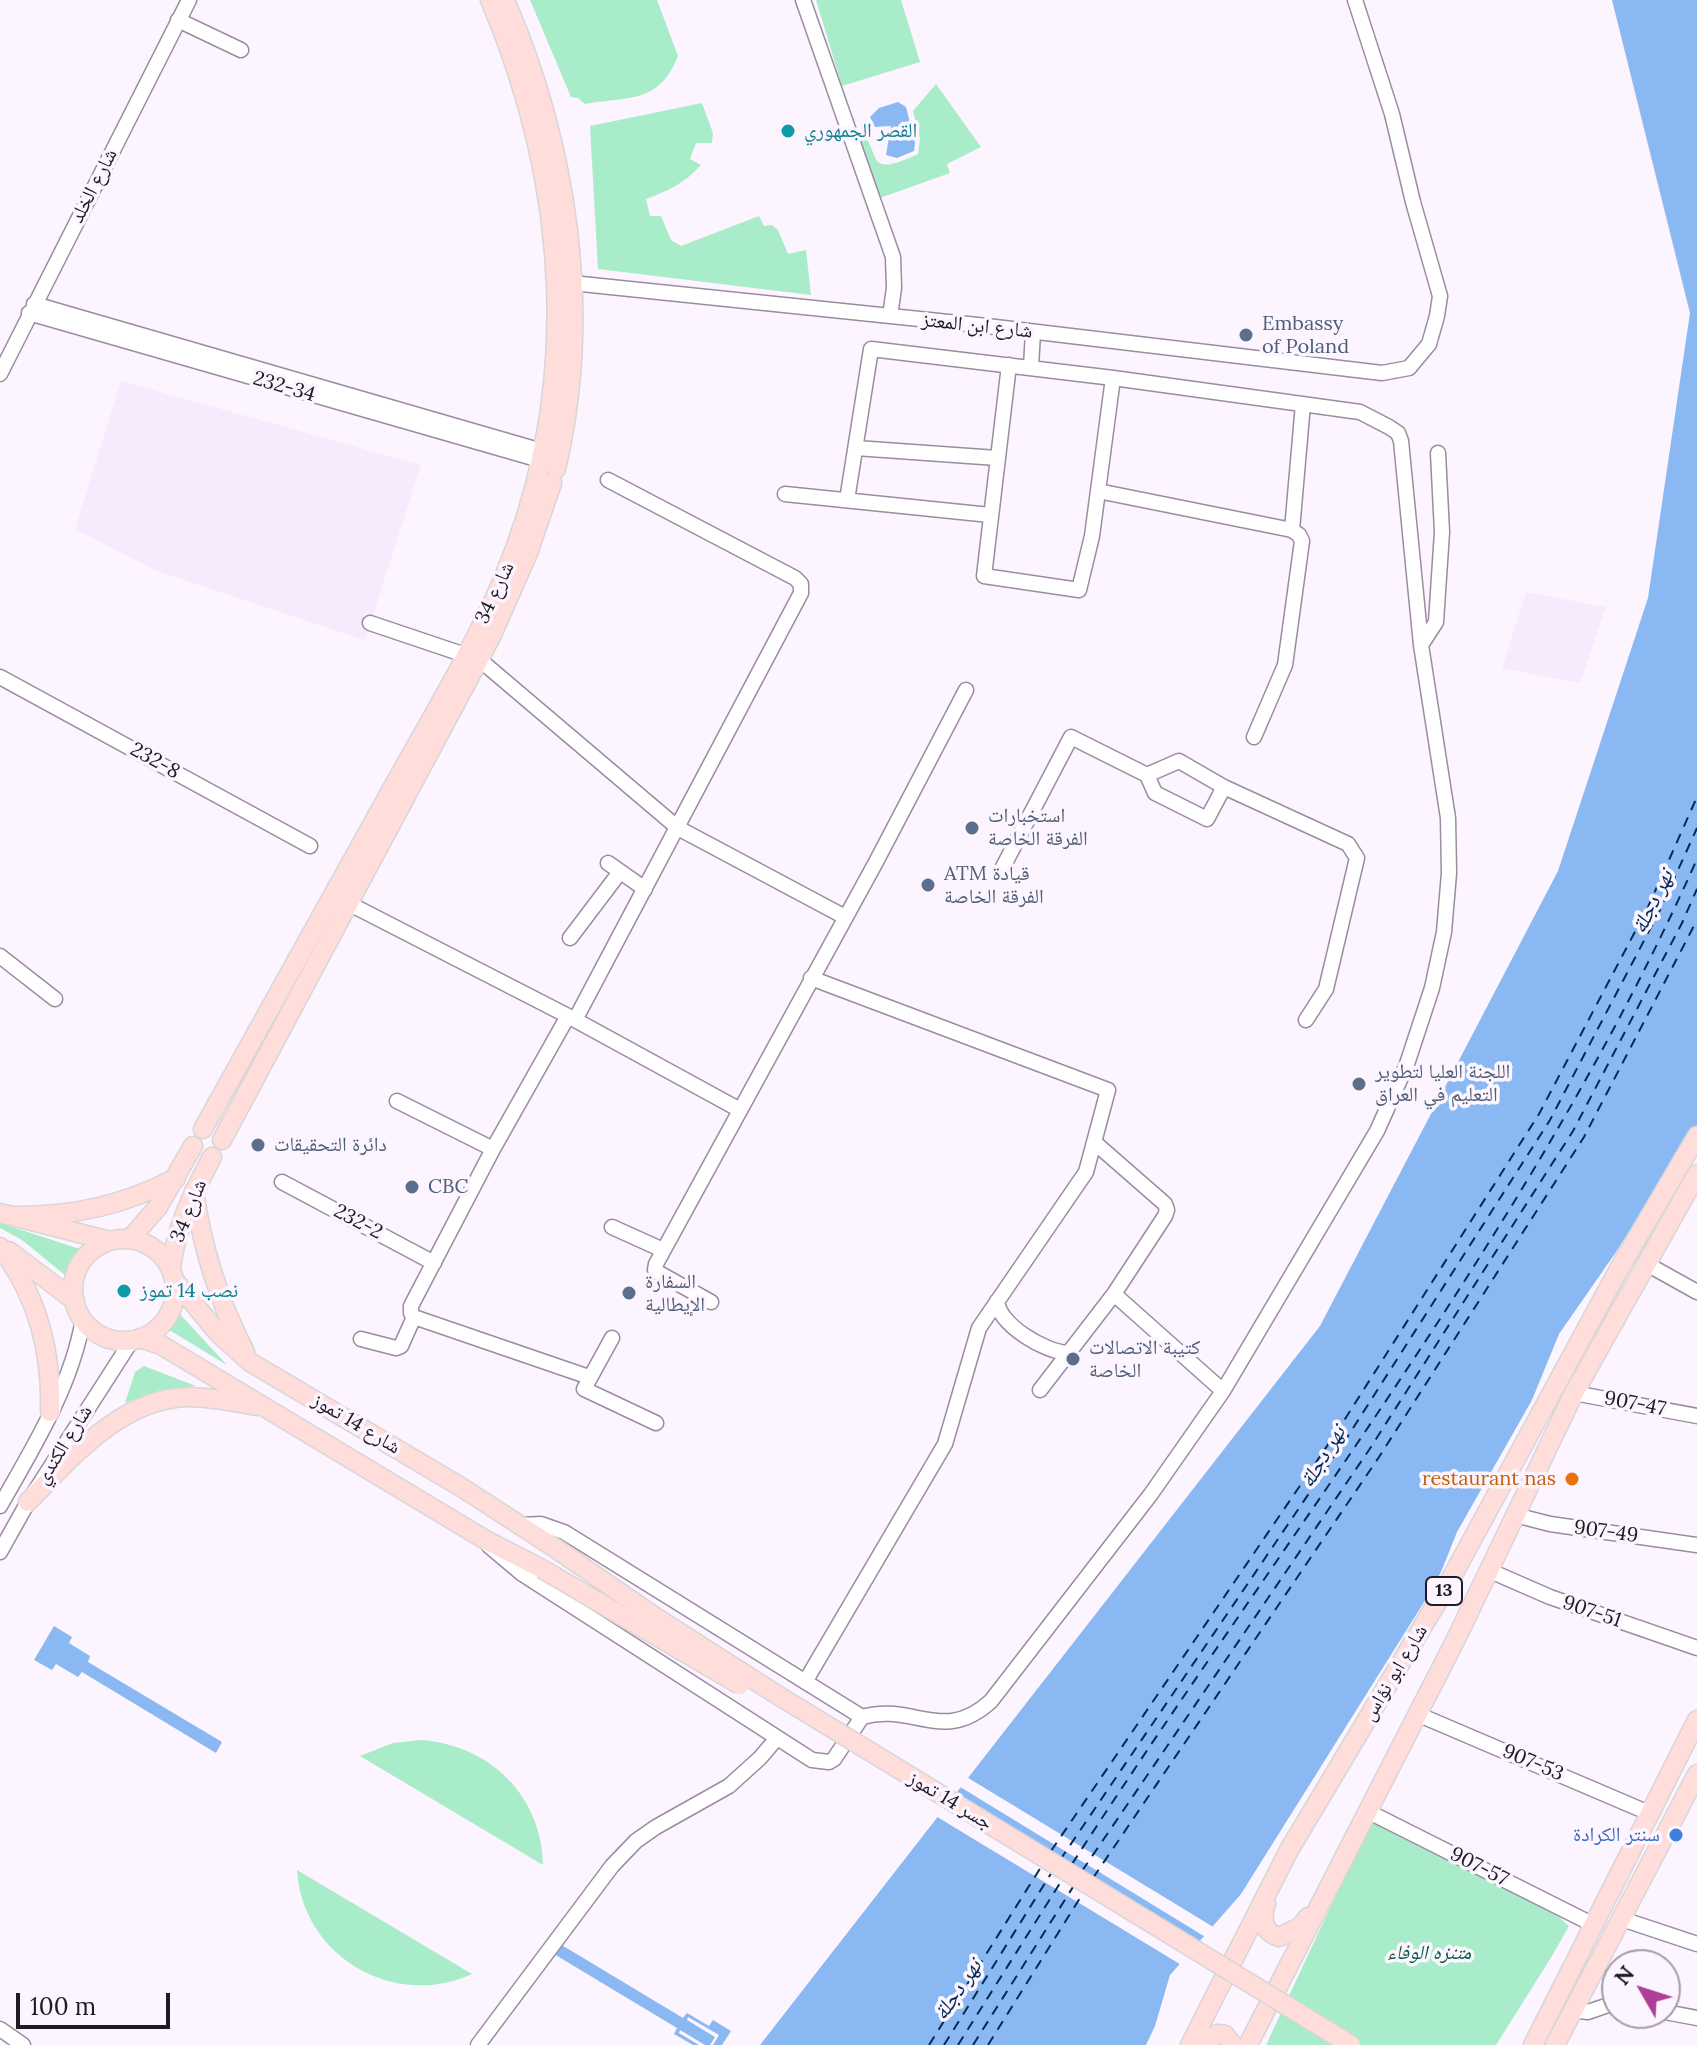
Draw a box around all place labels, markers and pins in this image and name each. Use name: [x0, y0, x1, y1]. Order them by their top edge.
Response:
place label: القصر الجمهوري: [804, 119, 917, 143]
marker: القصر الجمهوري: [779, 122, 797, 140]
place label: Embassy of Poland: [1262, 312, 1349, 359]
marker: Embassy of Poland: [1237, 326, 1255, 344]
place label: استخبارات الفرقة الخاصة: [988, 804, 1088, 851]
marker: استخبارات الفرقة الخاصة: [963, 819, 981, 837]
place label: ATM قيادة الفرقة الخاصة: [944, 862, 1044, 909]
marker: ATM قيادة الفرقة الخاصة: [919, 876, 937, 894]
place label: اللجنة العليا لتطوير التعليم في العراق: [1375, 1060, 1510, 1107]
marker: اللجنة العليا لتطوير التعليم في العراق: [1350, 1075, 1368, 1093]
place label: دائرة التحقيقات: [274, 1133, 387, 1157]
marker: دائرة التحقيقات: [249, 1136, 267, 1154]
place label: CBC: [428, 1175, 468, 1199]
marker: CBC: [403, 1178, 421, 1196]
place label: السفارة الإيطالية: [645, 1270, 705, 1317]
place label: نصب 14 تموز: [140, 1279, 238, 1303]
marker: نصب 14 تموز: [115, 1282, 133, 1300]
marker: السفارة الإيطالية: [620, 1284, 638, 1302]
place label: كتيبة الاتصالات الخاصة: [1089, 1336, 1200, 1383]
marker: كتيبة الاتصالات الخاصة: [1064, 1350, 1082, 1368]
place label: restaurant nas: [1422, 1467, 1556, 1491]
marker: restaurant nas: [1563, 1470, 1581, 1488]
place label: سنتر الكرادة: [1573, 1823, 1660, 1847]
marker: سنتر الكرادة: [1667, 1826, 1685, 1844]

